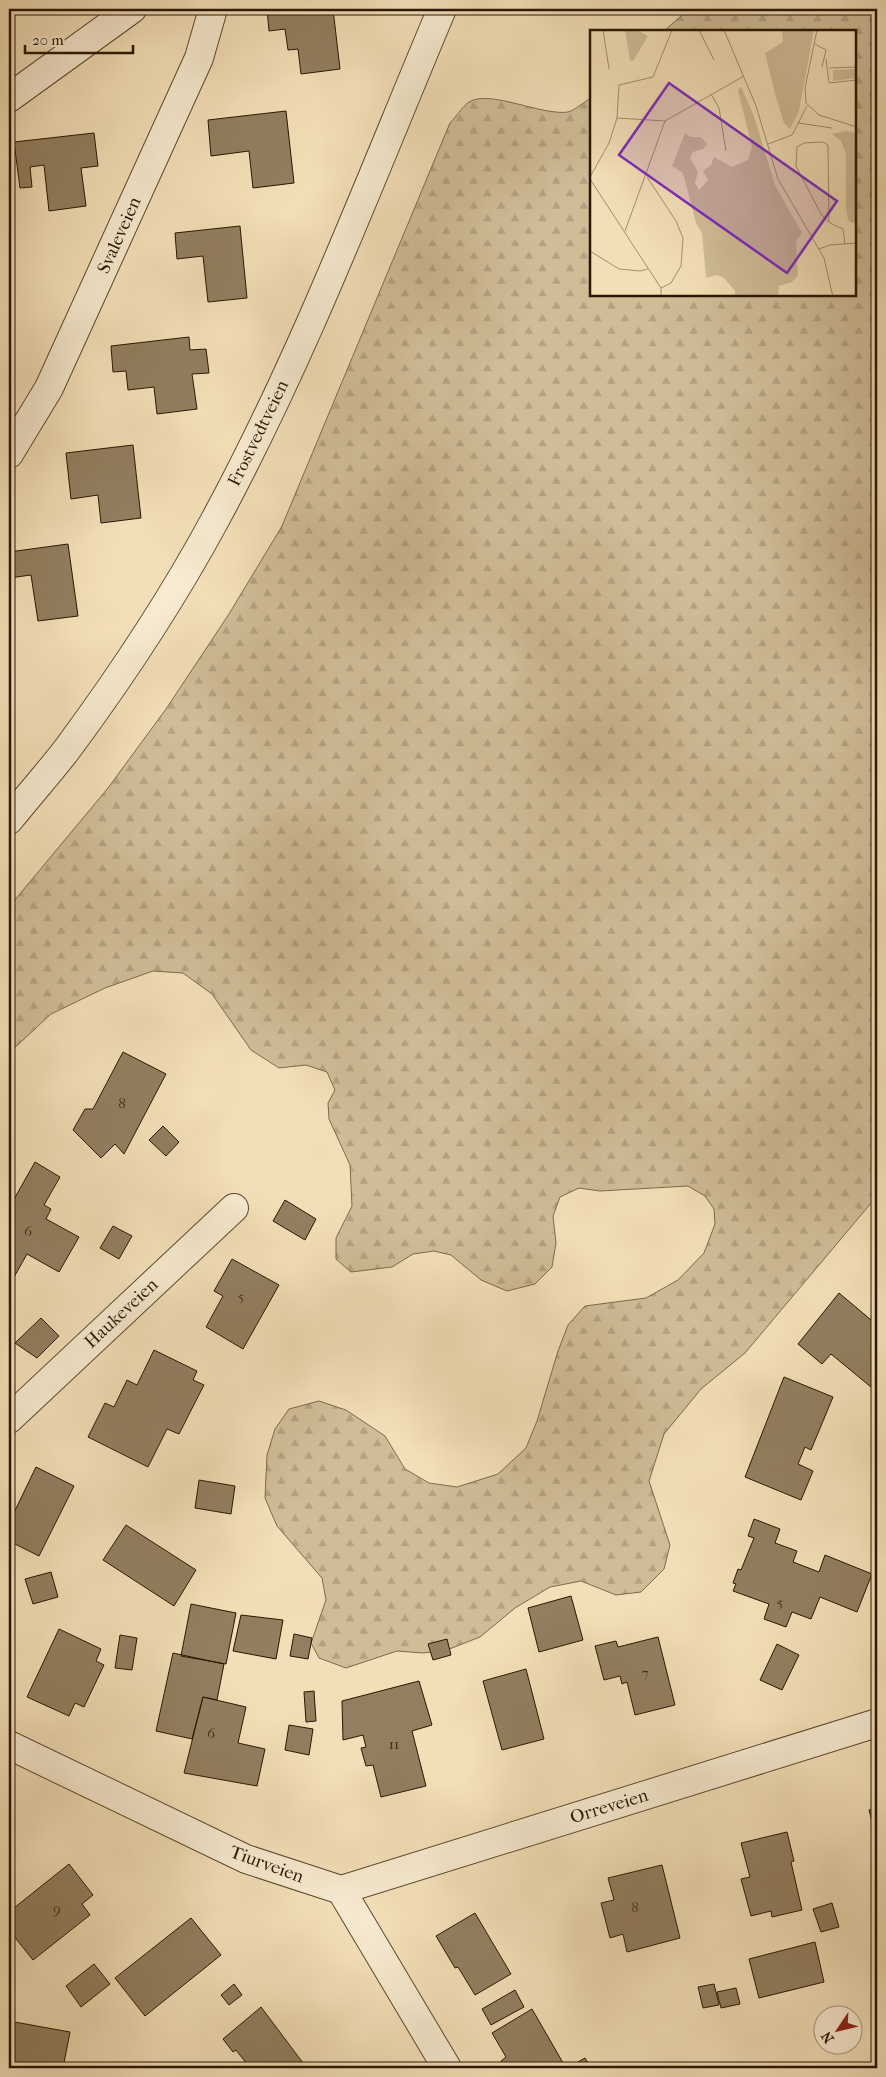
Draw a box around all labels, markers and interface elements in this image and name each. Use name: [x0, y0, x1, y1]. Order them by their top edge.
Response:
scale bar: [25, 22, 132, 54]
inset map: [590, 30, 856, 296]
text: 20 m: [32, 31, 64, 49]
street label: Svaleveien: [93, 193, 146, 277]
street label: Frostvedtveien: [224, 376, 293, 490]
house number: 8: [118, 1094, 126, 1112]
house number: 6: [24, 1222, 33, 1240]
street label: Haukeveien: [80, 1274, 163, 1353]
house number: 5: [238, 1287, 244, 1305]
house number: 5: [777, 1593, 783, 1611]
house number: 7: [641, 1664, 649, 1682]
house number: 6: [207, 1724, 216, 1742]
house number: 11: [389, 1735, 399, 1753]
street label: Orreveien: [568, 1785, 651, 1828]
street label: Tiurveien: [227, 1841, 307, 1888]
house number: 8: [631, 1898, 639, 1916]
house number: 9: [53, 1900, 61, 1918]
north arrow: [814, 2004, 864, 2054]
text: N: [818, 2028, 838, 2046]

